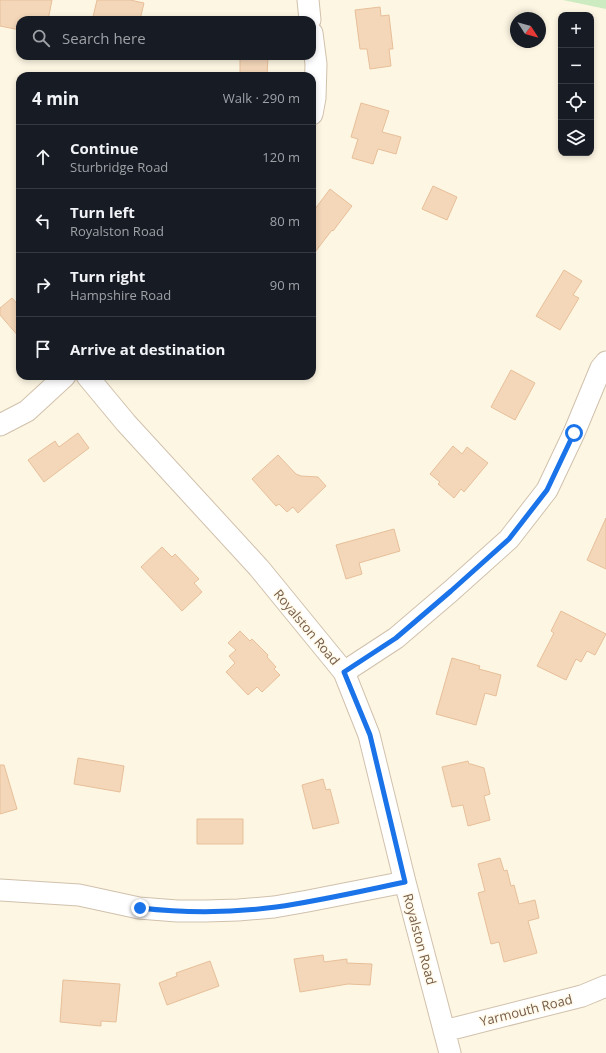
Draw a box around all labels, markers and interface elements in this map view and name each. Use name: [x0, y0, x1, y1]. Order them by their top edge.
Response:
north arrow: [510, 12, 546, 48]
map controls: [558, 12, 594, 156]
button: +: [558, 12, 594, 48]
search box: [16, 16, 316, 60]
icon: search: [30, 27, 52, 49]
text: Search here: [62, 28, 146, 48]
button: −: [558, 48, 594, 84]
button: locate: [558, 84, 594, 120]
text: 4 min: [32, 87, 79, 110]
text: Walk · 290 m: [223, 89, 300, 107]
button: layers: [558, 120, 594, 156]
text: Continue: [70, 138, 138, 158]
icon: ahead: [32, 146, 54, 168]
text: 120 m: [262, 148, 300, 166]
text: Sturbridge Road: [70, 158, 168, 176]
text: Turn left: [70, 202, 135, 222]
icon: left: [32, 210, 54, 232]
text: 80 m: [270, 212, 300, 230]
text: Royalston Road: [70, 222, 164, 240]
text: Turn right: [70, 266, 145, 286]
icon: right: [32, 274, 54, 296]
text: 90 m: [270, 276, 300, 294]
text: Hampshire Road: [70, 286, 171, 304]
icon: arrive: [32, 338, 54, 360]
text: Arrive at destination: [70, 339, 225, 359]
route start: [565, 424, 583, 442]
street label: Royalston Road: [270, 585, 344, 669]
street label: Royalston Road: [399, 891, 441, 987]
route end: [131, 899, 149, 917]
street label: Yarmouth Road: [478, 990, 574, 1030]

